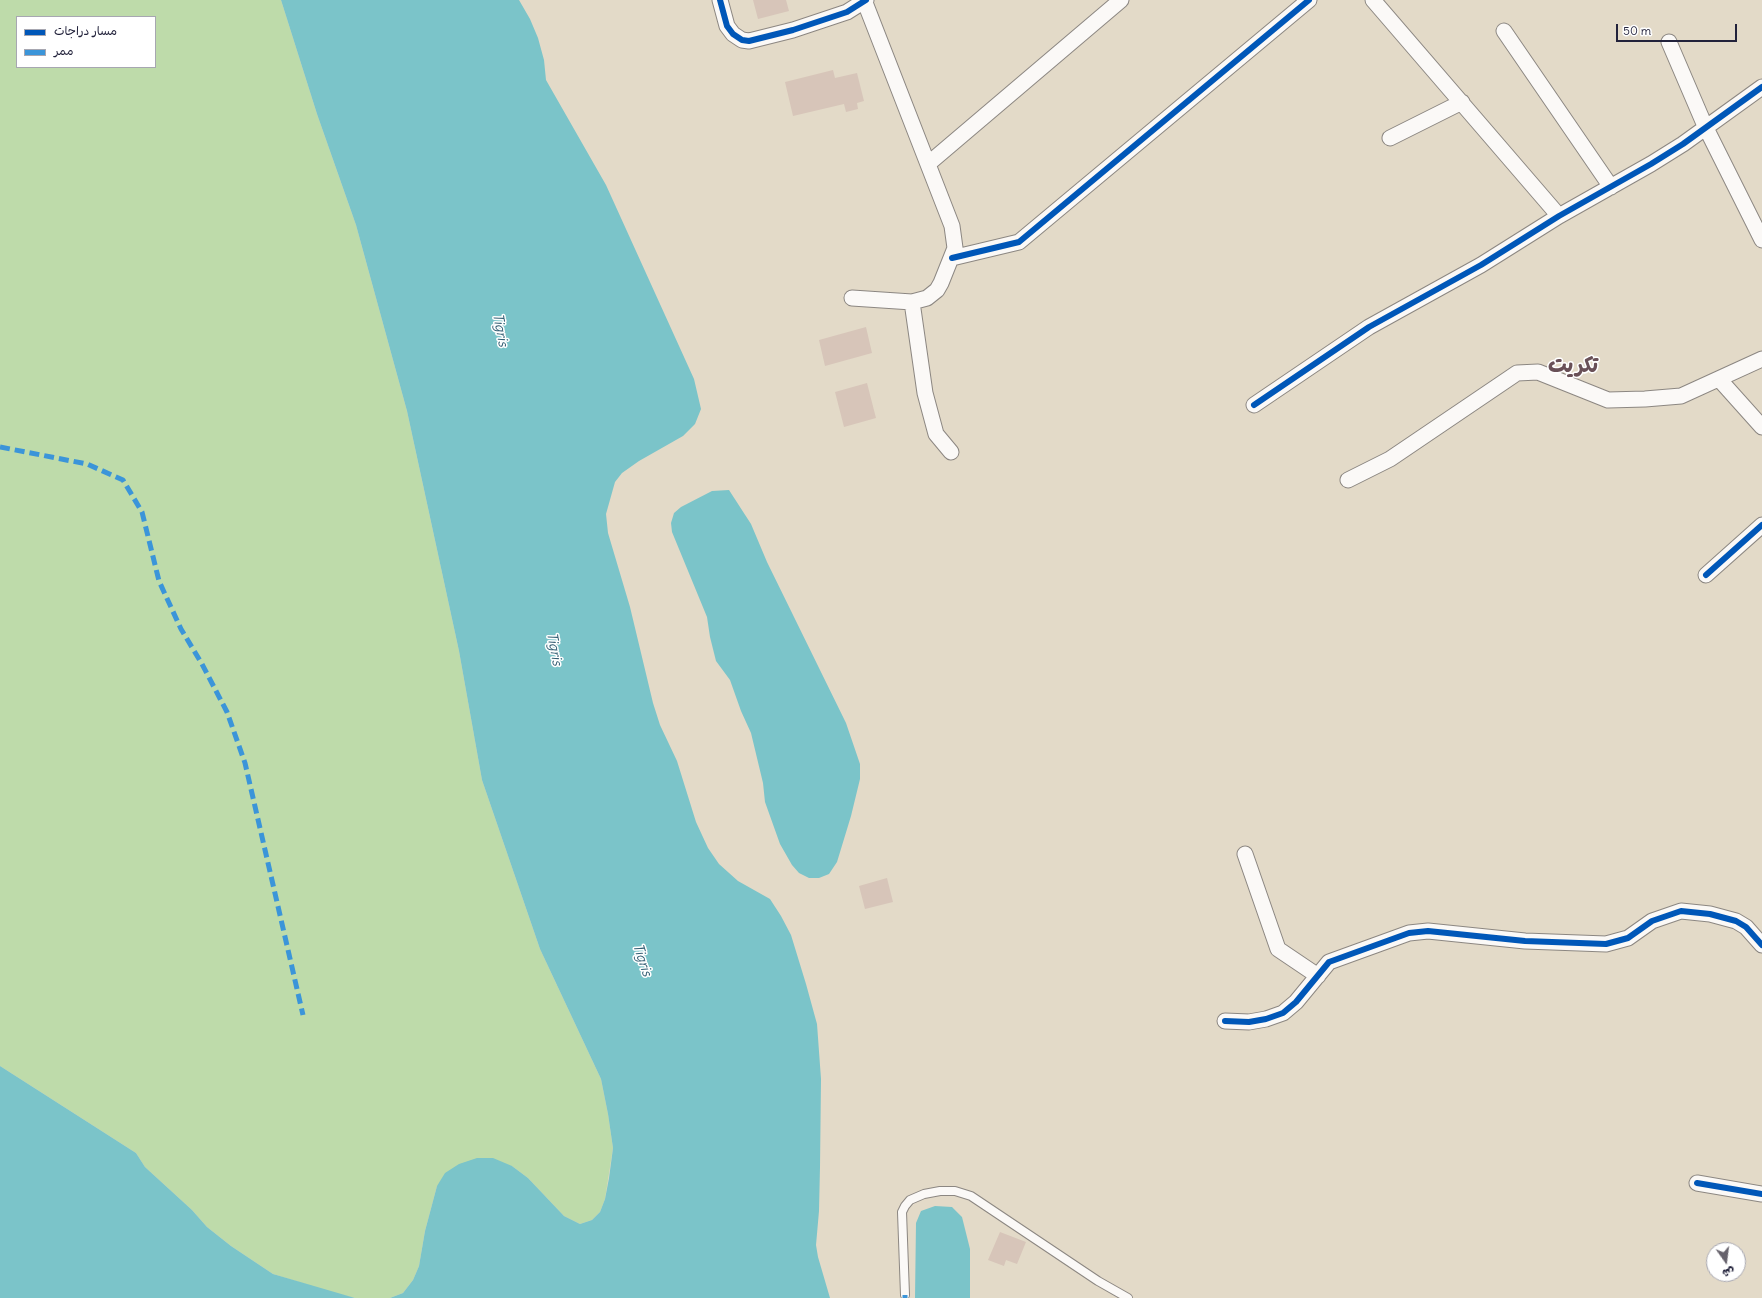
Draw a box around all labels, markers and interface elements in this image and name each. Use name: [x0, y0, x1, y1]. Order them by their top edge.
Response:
legend: [16, 16, 156, 68]
scale bar: [1618, 16, 1739, 42]
text: مسار دراجات: [54, 23, 117, 38]
text: 50 m: [1623, 23, 1651, 38]
text: ممر: [54, 43, 73, 58]
water label: Tigris: [489, 312, 511, 348]
district label: تكريت: [1548, 353, 1598, 379]
water label: Tigris: [543, 631, 565, 667]
water label: Tigris: [629, 941, 655, 979]
north arrow: [1706, 1242, 1746, 1282]
text: ش: [1721, 1264, 1736, 1281]

